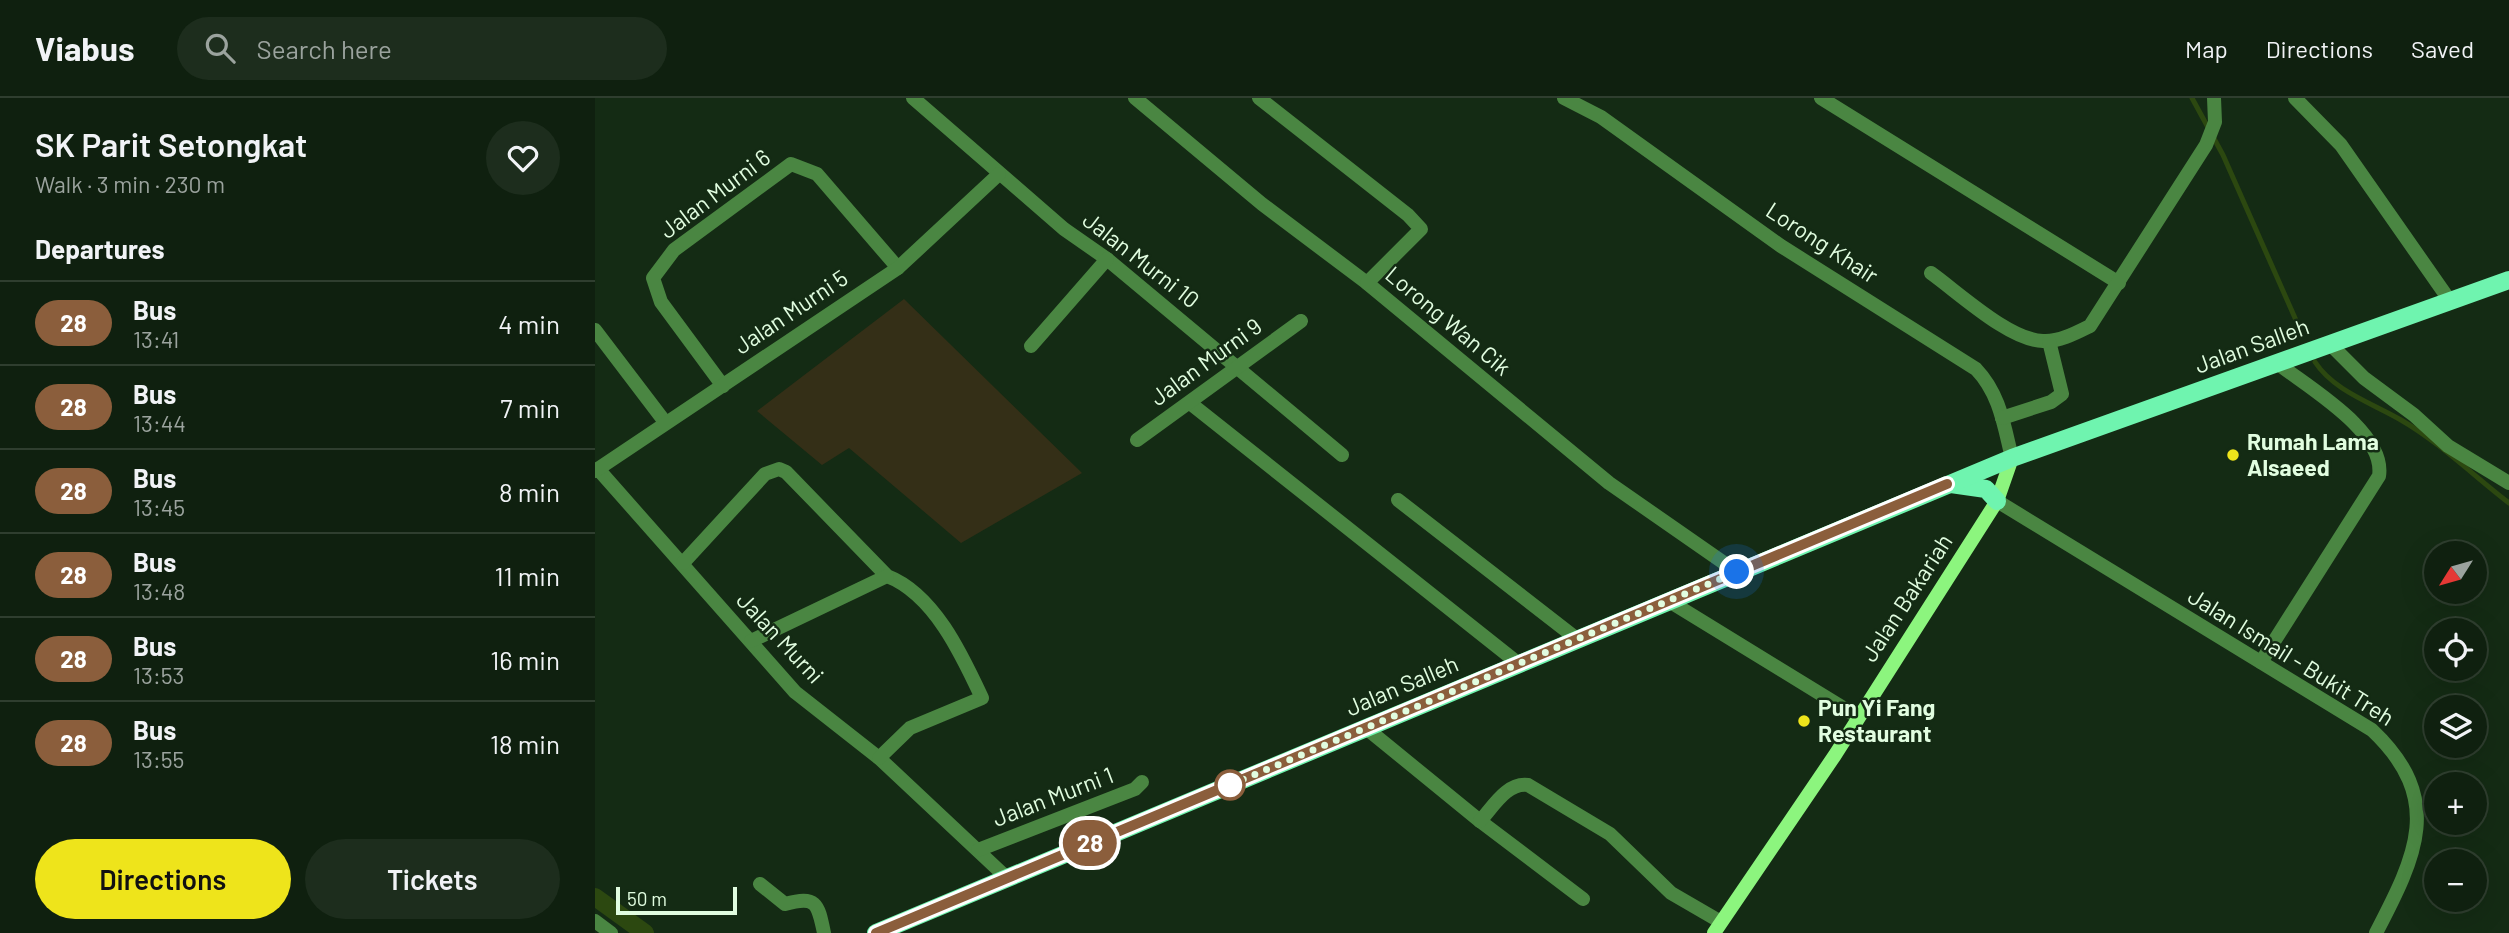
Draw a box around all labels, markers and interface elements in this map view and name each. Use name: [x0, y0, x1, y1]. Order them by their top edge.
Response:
search box: [177, 17, 667, 80]
text: Viabus: [35, 28, 135, 68]
icon: search: [201, 29, 239, 67]
text: Search here: [257, 33, 392, 64]
text: Map: [2185, 34, 2228, 63]
text: Directions: [2266, 34, 2373, 63]
text: Saved: [2411, 34, 2474, 63]
button: heart: [486, 121, 560, 195]
text: SK Parit Setongkat: [35, 124, 307, 164]
street label: Jalan Murni 6: [654, 143, 775, 244]
text: Walk · 3 min · 230 m: [35, 170, 225, 198]
street label: Lorong Khair: [1761, 196, 1884, 289]
street label: Jalan Murni 10: [1078, 205, 1205, 313]
text: Departures: [35, 233, 165, 264]
street label: Lorong Wan Cik: [1380, 260, 1517, 381]
street label: Jalan Murni 5: [728, 263, 853, 359]
text: Bus: [133, 294, 176, 325]
text: 28: [60, 308, 87, 337]
text: 4 min: [498, 308, 560, 339]
street label: Jalan Murni 9: [1144, 311, 1267, 411]
street label: Jalan Salleh: [2191, 311, 2313, 379]
text: 13:41: [133, 325, 179, 353]
text: Bus: [133, 378, 176, 409]
text: 28: [60, 392, 87, 421]
text: 7 min: [500, 392, 560, 423]
text: 13:44: [133, 409, 186, 437]
place label: Rumah Lama Alsaeed: [2247, 427, 2379, 481]
marker: Rumah Lama Alsaeed: [2225, 447, 2241, 463]
text: Bus: [133, 462, 176, 493]
text: 28: [60, 476, 87, 505]
text: 8 min: [499, 476, 560, 507]
text: 13:45: [133, 493, 185, 521]
street label: Jalan Bakariah: [1855, 528, 1958, 667]
north arrow: [2424, 541, 2487, 604]
map controls: [2424, 541, 2487, 912]
text: Bus: [133, 546, 176, 577]
your location: [1719, 554, 1754, 589]
text: 28: [60, 560, 87, 589]
text: 11 min: [494, 560, 560, 591]
text: 13:48: [133, 577, 185, 605]
street label: Jalan Ismail - Bukit Treh: [2183, 581, 2400, 731]
street label: Jalan Murni: [731, 586, 830, 689]
button: locate: [2424, 618, 2487, 681]
text: Bus: [133, 630, 176, 661]
text: 28: [60, 644, 87, 673]
text: 16 min: [490, 644, 560, 675]
street label: Jalan Salleh: [1341, 649, 1462, 721]
text: 13:53: [133, 661, 184, 689]
place label: Pun Yi Fang Restaurant: [1818, 693, 1935, 747]
button: layers: [2424, 695, 2487, 758]
marker: Pun Yi Fang Restaurant: [1796, 713, 1812, 729]
text: Bus: [133, 714, 176, 745]
text: 28: [60, 728, 87, 757]
text: 18 min: [490, 728, 560, 759]
text: 13:55: [133, 745, 184, 773]
street label: Jalan Murni 1: [988, 760, 1117, 832]
unlabelled marker: [1215, 770, 1245, 800]
button: +: [2424, 772, 2487, 835]
line badge: 28: [1058, 820, 1121, 866]
text: 28: [1077, 828, 1103, 857]
button: Directions: [35, 839, 291, 919]
button: Tickets: [305, 839, 560, 919]
button: −: [2424, 849, 2487, 912]
scale bar: [616, 884, 737, 916]
text: 50 m: [627, 887, 667, 910]

